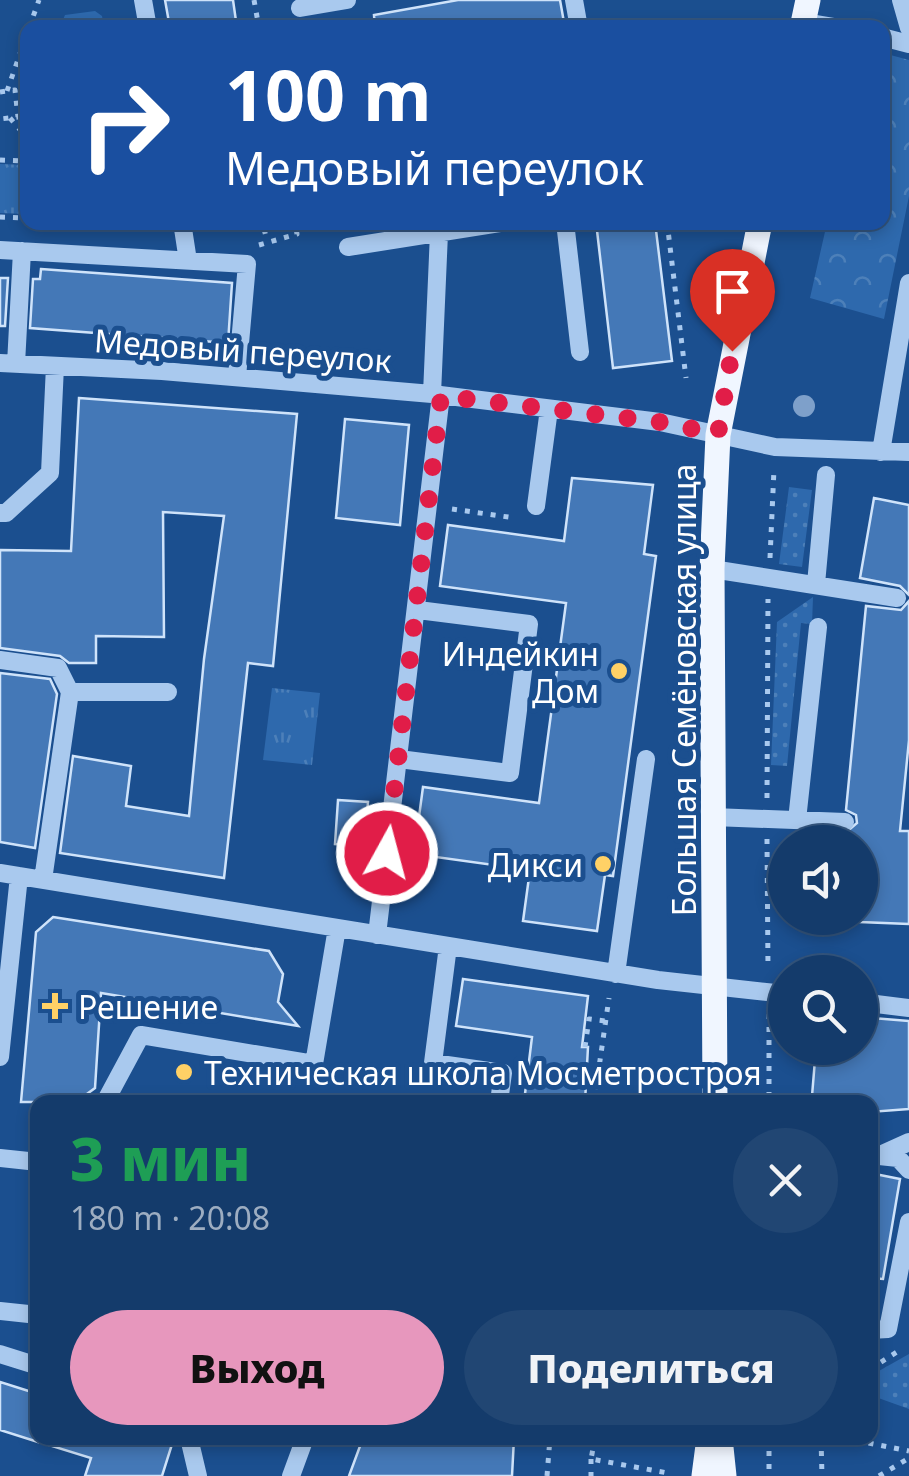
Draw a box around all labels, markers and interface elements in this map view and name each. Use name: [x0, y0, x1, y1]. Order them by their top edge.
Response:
text: 100 m: [225, 46, 432, 142]
icon: right: [60, 60, 190, 190]
text: Медовый переулок: [225, 137, 644, 198]
pin: [690, 249, 775, 352]
icon: arrive: [705, 264, 760, 319]
street label: Медовый переулок: [93, 318, 393, 382]
street label: Большая Семёновская улица: [662, 464, 705, 916]
place label: Индейкин Дом: [442, 632, 599, 712]
marker: Индейкин Дом: [608, 660, 630, 682]
position arrow: [335, 801, 439, 905]
map controls: [768, 825, 878, 1065]
button: sound: [768, 825, 878, 935]
place label: Дикси: [488, 843, 583, 886]
marker: Дикси: [592, 853, 614, 875]
button: search: [768, 955, 878, 1065]
place label: Решение: [78, 985, 218, 1028]
marker: Решение: [42, 993, 68, 1019]
place label: Техническая школа Мосметростроя: [204, 1051, 762, 1094]
marker: Техническая школа Мосметростроя: [173, 1061, 195, 1083]
text: 3 мин: [70, 1117, 251, 1199]
button: close: [733, 1128, 838, 1233]
text: 180 m · 20:08: [70, 1196, 270, 1239]
button: Выход: [70, 1310, 444, 1425]
button: Поделиться: [464, 1310, 838, 1425]

